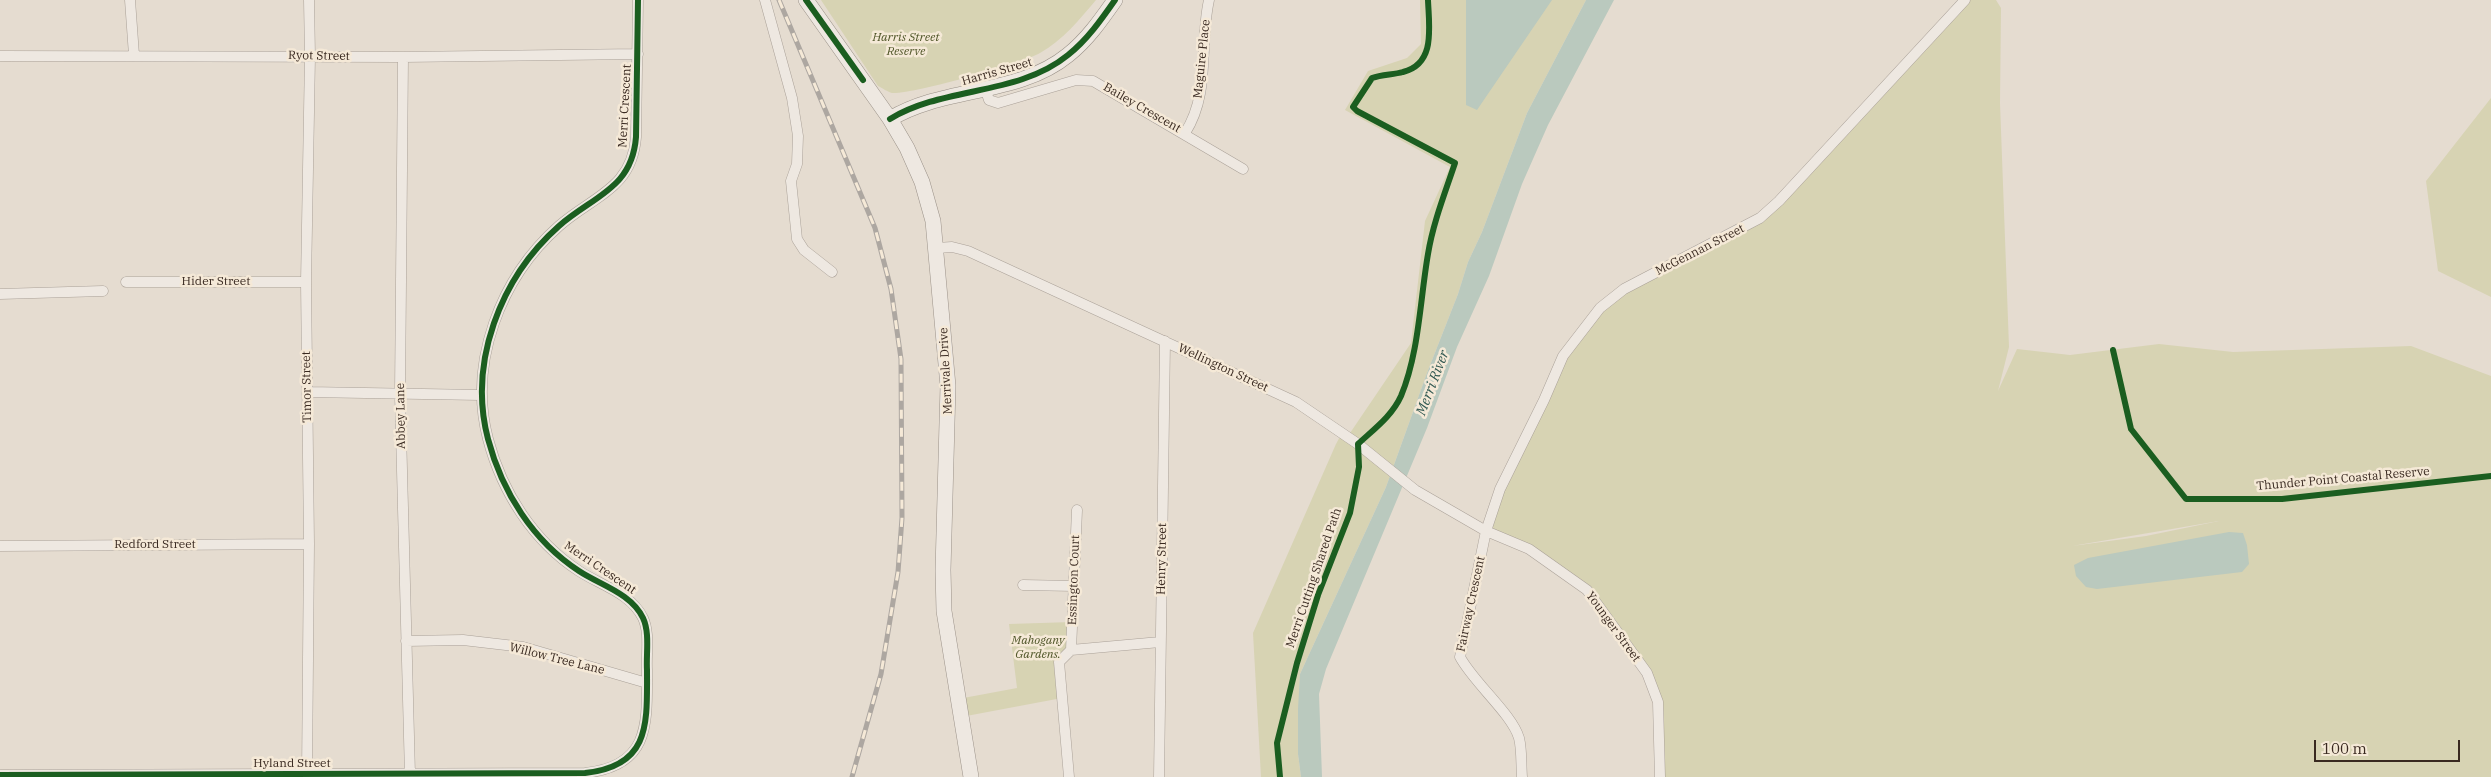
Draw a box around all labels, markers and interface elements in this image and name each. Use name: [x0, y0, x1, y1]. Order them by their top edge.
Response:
street label: Maguire Place: [1191, 19, 1213, 99]
park label: Harris Street Reserve: [872, 31, 940, 59]
street label: Ryot Street: [288, 48, 350, 64]
street label: Harris Street: [960, 55, 1034, 89]
street label: Merri Crescent: [616, 64, 634, 148]
street label: Bailey Crescent: [1101, 80, 1183, 136]
street label: McGennan Street: [1653, 221, 1747, 279]
street label: Hider Street: [182, 275, 250, 289]
street label: Merrivale Drive: [937, 327, 955, 415]
street label: Wellington Street: [1176, 341, 1270, 395]
water label: Merri River: [1413, 348, 1453, 418]
street label: Timor Street: [299, 351, 315, 423]
street label: Abbey Lane: [393, 383, 409, 449]
street label: Thunder Point Coastal Reserve: [2256, 464, 2430, 494]
street label: Merri Cutting Shared Path: [1283, 506, 1345, 650]
street label: Henry Street: [1154, 523, 1170, 595]
street label: Essington Court: [1065, 535, 1083, 625]
street label: Redford Street: [114, 538, 196, 552]
street label: Merri Crescent: [561, 539, 639, 597]
street label: Fairway Crescent: [1454, 555, 1488, 653]
street label: Younger Street: [1583, 589, 1643, 665]
park label: Mahogany Gardens.: [1012, 634, 1064, 662]
street label: Willow Tree Lane: [508, 640, 606, 678]
scale bar: [2316, 730, 2462, 762]
text: 100 m: [2322, 739, 2367, 758]
street label: Hyland Street: [253, 757, 331, 771]

